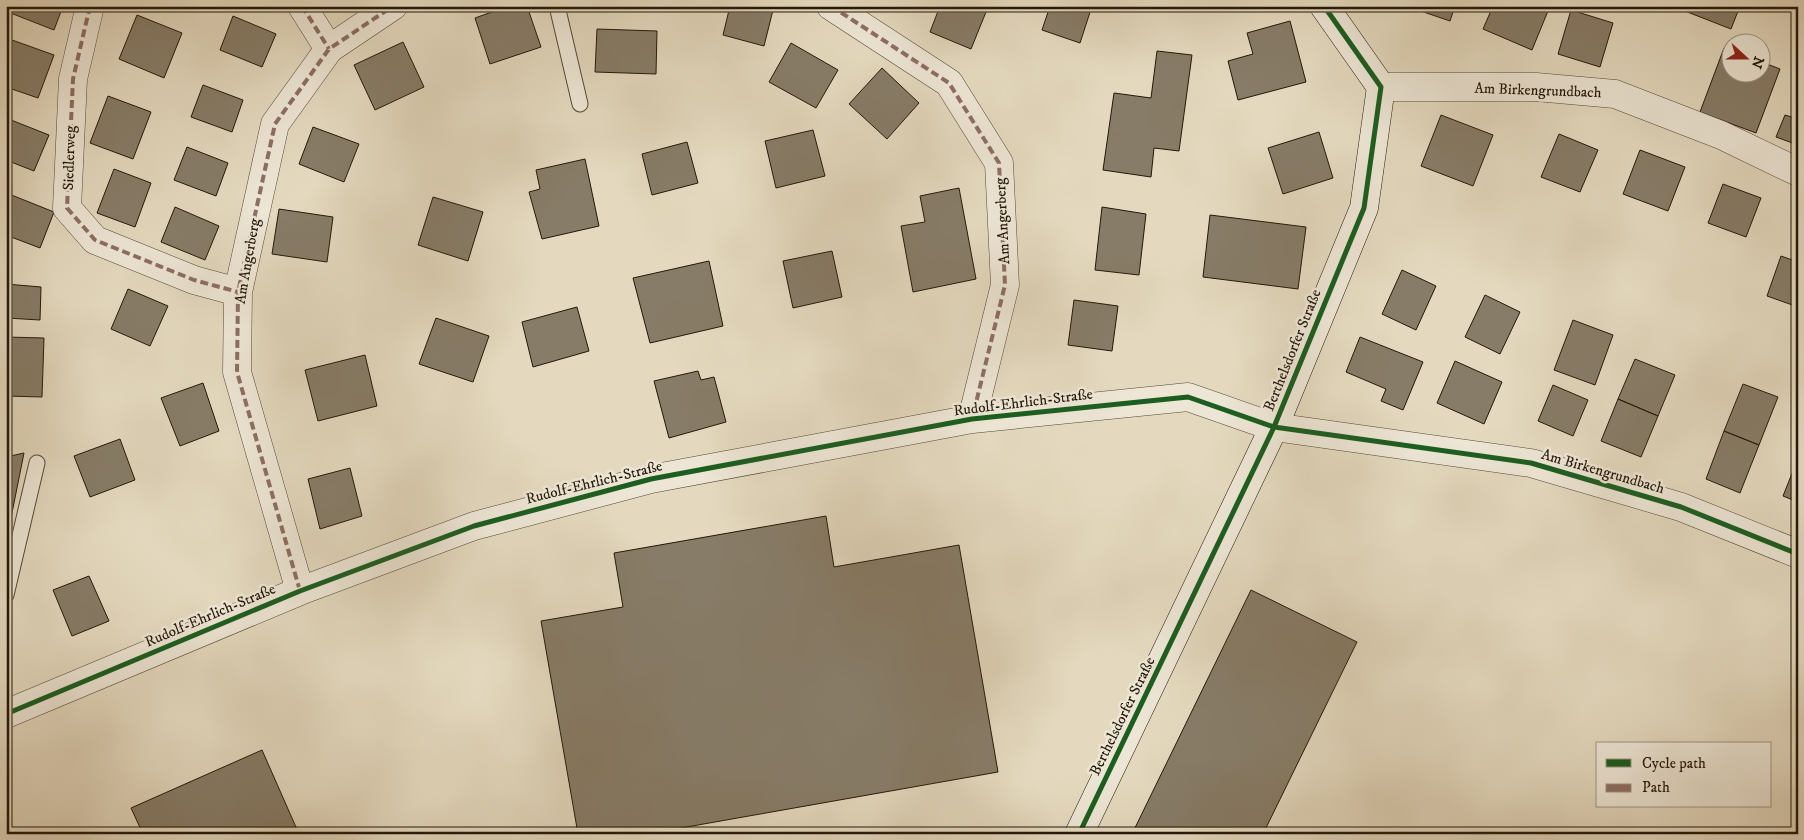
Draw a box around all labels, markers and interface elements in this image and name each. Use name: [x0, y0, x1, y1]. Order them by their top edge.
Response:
north arrow: [1722, 32, 1772, 82]
text: N: [1747, 54, 1768, 71]
street label: Am Birkengrundbach: [1474, 79, 1602, 102]
street label: Siedlerweg: [59, 125, 80, 191]
street label: Am Angerberg: [991, 177, 1014, 265]
street label: Am Angerberg: [231, 216, 264, 305]
street label: Berthelsdorfer Straße: [1259, 287, 1326, 414]
street label: Rudolf-Ehrlich-Straße: [952, 385, 1094, 420]
street label: Am Birkengrundbach: [1539, 445, 1667, 498]
street label: Rudolf-Ehrlich-Straße: [524, 456, 664, 509]
street label: Rudolf-Ehrlich-Straße: [142, 579, 278, 652]
street label: Berthelsdorfer Straße: [1086, 654, 1159, 779]
legend: [1596, 742, 1772, 808]
text: Cycle path: [1642, 754, 1706, 773]
text: Path: [1642, 778, 1670, 797]

